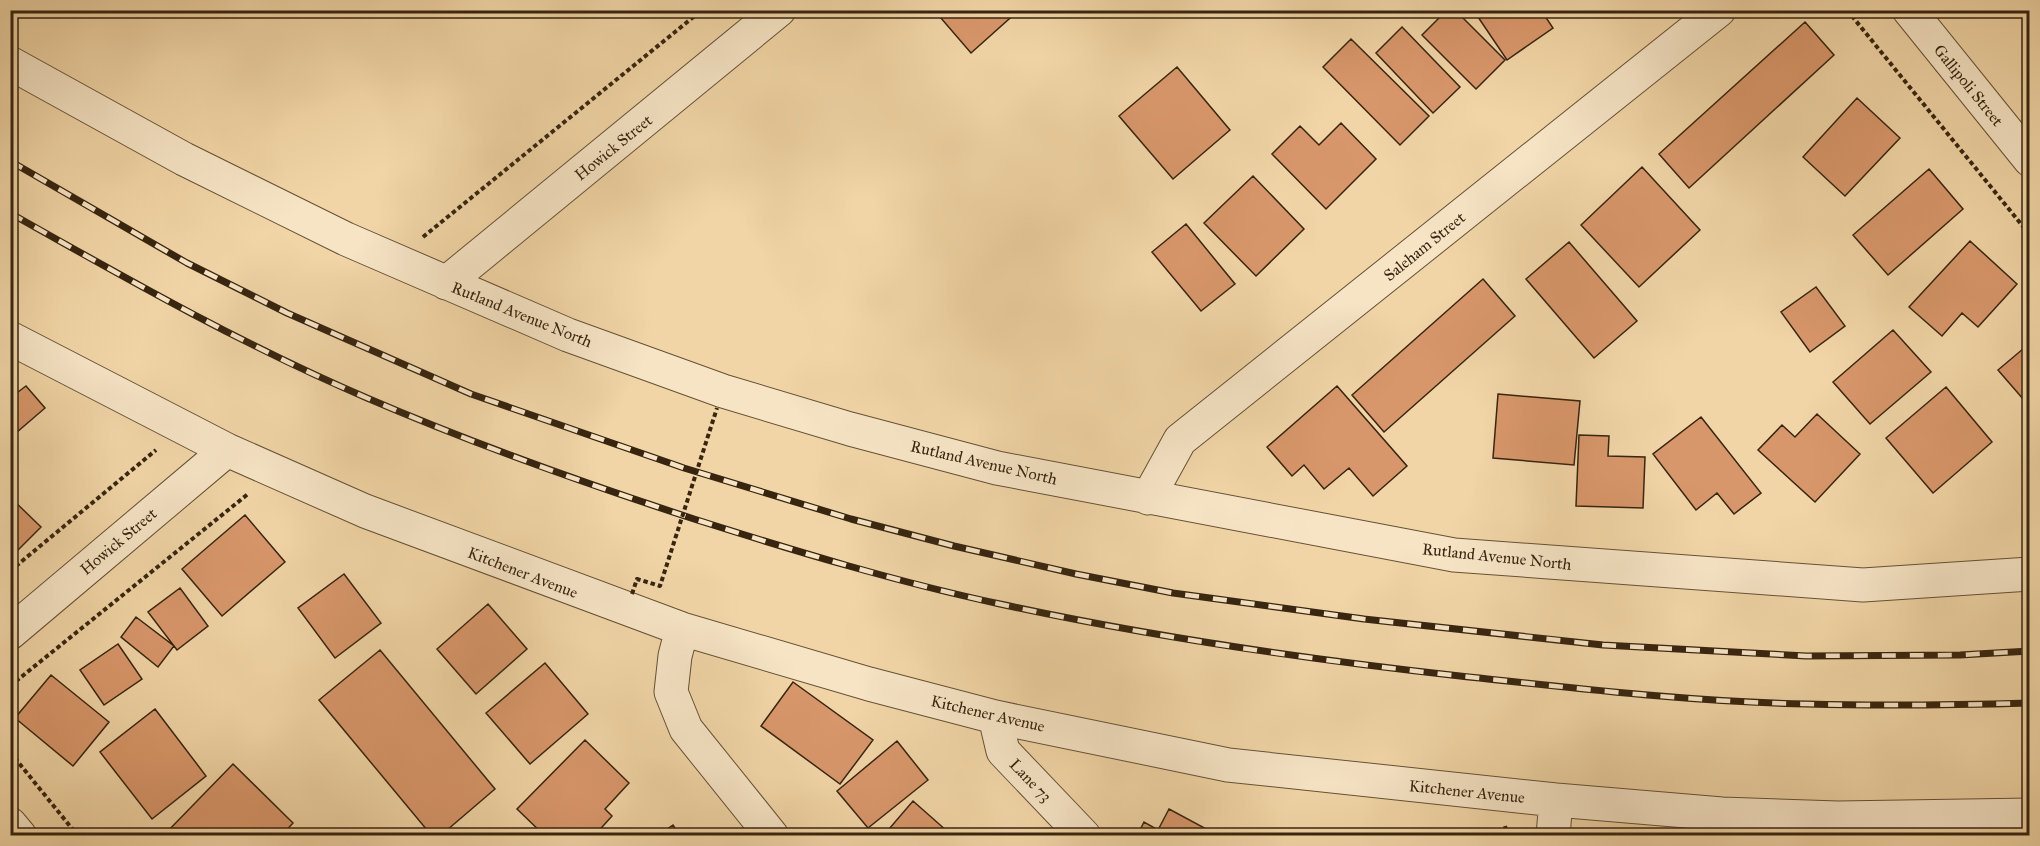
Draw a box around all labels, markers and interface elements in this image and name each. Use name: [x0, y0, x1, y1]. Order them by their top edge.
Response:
street label: Gallipoli Street: [1930, 41, 2008, 130]
street label: Howick Street: [571, 110, 656, 184]
street label: Saleham Street: [1380, 208, 1469, 285]
street label: Rutland Avenue North: [449, 278, 595, 351]
street label: Rutland Avenue North: [909, 436, 1059, 489]
street label: Howick Street: [76, 504, 161, 579]
street label: Rutland Avenue North: [1421, 539, 1573, 574]
street label: Kitchener Avenue: [465, 543, 581, 602]
street label: Kitchener Avenue: [929, 691, 1047, 736]
street label: Lane 73: [1006, 755, 1056, 806]
street label: Kitchener Avenue: [1408, 776, 1526, 807]

